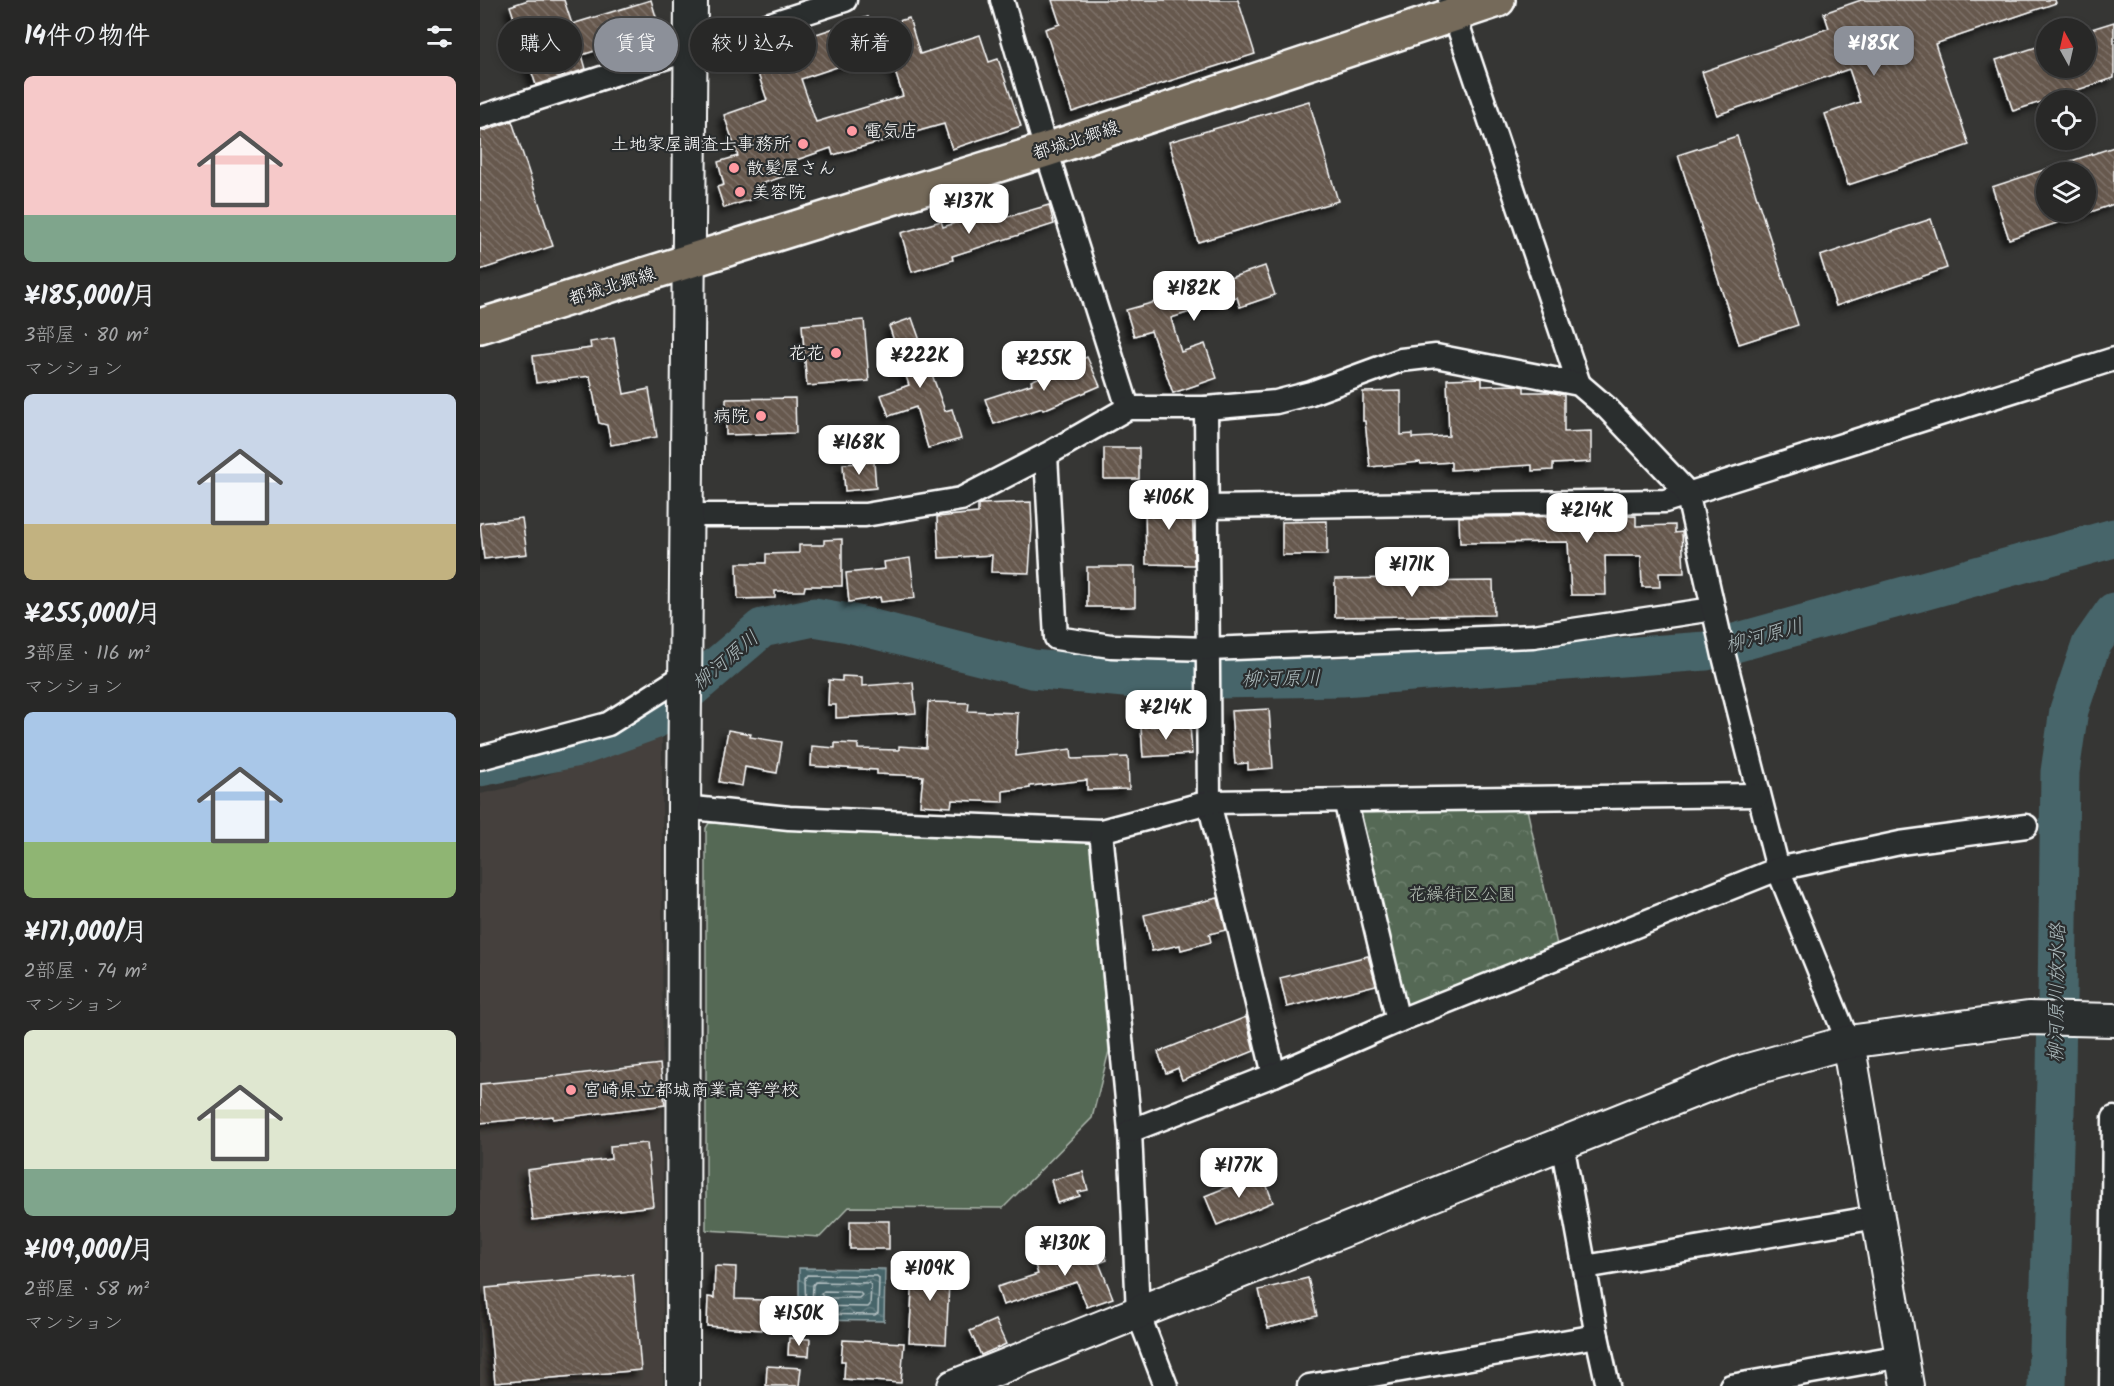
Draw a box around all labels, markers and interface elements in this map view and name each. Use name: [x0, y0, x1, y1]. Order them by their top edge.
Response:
text: 14件の物件: [24, 16, 150, 58]
chip: 購入: [498, 18, 582, 72]
chip: 賃貸: [594, 18, 678, 72]
chip: 絞り込み: [690, 18, 816, 72]
chip: 新着: [828, 18, 912, 72]
north arrow: [2036, 18, 2096, 78]
map controls: [2036, 18, 2096, 222]
icon: filters: [423, 20, 456, 53]
pin: ¥185K: [1832, 26, 1916, 77]
text: ¥185K: [1848, 29, 1900, 61]
button: locate: [2036, 90, 2096, 150]
street label: 都城北郷線: [1029, 114, 1124, 169]
icon: home: [186, 115, 294, 223]
place label: 電気店: [864, 118, 918, 147]
marker: 電気店: [845, 124, 859, 138]
place label: 土地家屋調査士事務所: [611, 131, 791, 160]
marker: 土地家屋調査士事務所: [796, 137, 810, 151]
place label: 散髪屋さん: [746, 155, 836, 184]
marker: 散髪屋さん: [727, 161, 741, 175]
button: layers: [2036, 162, 2096, 222]
place label: 美容院: [752, 179, 806, 208]
pin: ¥137K: [927, 184, 1011, 235]
marker: 美容院: [733, 185, 747, 199]
text: ¥137K: [944, 187, 994, 219]
street label: 都城北郷線: [565, 260, 660, 314]
pin: ¥182K: [1152, 271, 1236, 322]
text: ¥182K: [1167, 274, 1221, 306]
text: ¥185,000/月: [24, 276, 157, 318]
text: 3部屋 · 80 m²: [24, 320, 148, 352]
pin: ¥222K: [878, 338, 962, 389]
place label: 花花: [788, 340, 824, 369]
text: ¥222K: [890, 341, 950, 373]
pin: ¥255K: [1002, 341, 1086, 392]
text: ¥255K: [1016, 344, 1072, 376]
marker: 花花: [829, 346, 843, 360]
text: マンション: [24, 354, 123, 386]
place label: 病院: [713, 403, 749, 432]
marker: 病院: [754, 409, 768, 423]
pin: ¥168K: [817, 425, 901, 476]
text: ¥168K: [832, 428, 886, 460]
icon: home: [186, 433, 294, 541]
pin: ¥106K: [1127, 480, 1211, 531]
text: ¥106K: [1143, 483, 1195, 515]
pin: ¥214K: [1545, 493, 1629, 544]
text: ¥214K: [1561, 496, 1613, 528]
pin: ¥171K: [1370, 547, 1454, 598]
text: ¥171K: [1389, 550, 1435, 582]
text: ¥255,000/月: [24, 594, 162, 636]
water label: 柳河原川: [1722, 611, 1807, 663]
water label: 柳河原川: [685, 624, 767, 700]
text: 3部屋 · 116 m²: [24, 638, 150, 670]
water label: 柳河原川: [1241, 663, 1321, 697]
text: マンション: [24, 672, 123, 704]
pin: ¥214K: [1124, 690, 1208, 741]
text: ¥214K: [1140, 693, 1192, 725]
icon: home: [186, 751, 294, 859]
park label: 花繰街区公園: [1408, 881, 1516, 910]
text: ¥171,000/月: [24, 912, 148, 954]
water label: 柳河原川放水路: [2041, 922, 2075, 1063]
text: 2部屋 · 74 m²: [24, 956, 147, 988]
text: マンション: [24, 990, 123, 1022]
icon: home: [186, 1069, 294, 1177]
place label: 宮崎県立都城商業高等学校: [583, 1077, 799, 1106]
marker: 宮崎県立都城商業高等学校: [564, 1083, 578, 1097]
pin: ¥177K: [1197, 1148, 1281, 1199]
text: ¥177K: [1214, 1151, 1264, 1183]
pin: ¥130K: [1023, 1226, 1107, 1277]
text: ¥130K: [1039, 1229, 1091, 1261]
text: ¥109,000/月: [24, 1230, 155, 1272]
pin: ¥109K: [888, 1251, 972, 1302]
text: ¥109K: [905, 1254, 955, 1286]
text: 2部屋 · 58 m²: [24, 1274, 149, 1306]
pin: ¥150K: [757, 1296, 841, 1347]
text: ¥150K: [774, 1299, 824, 1331]
text: マンション: [24, 1308, 123, 1340]

